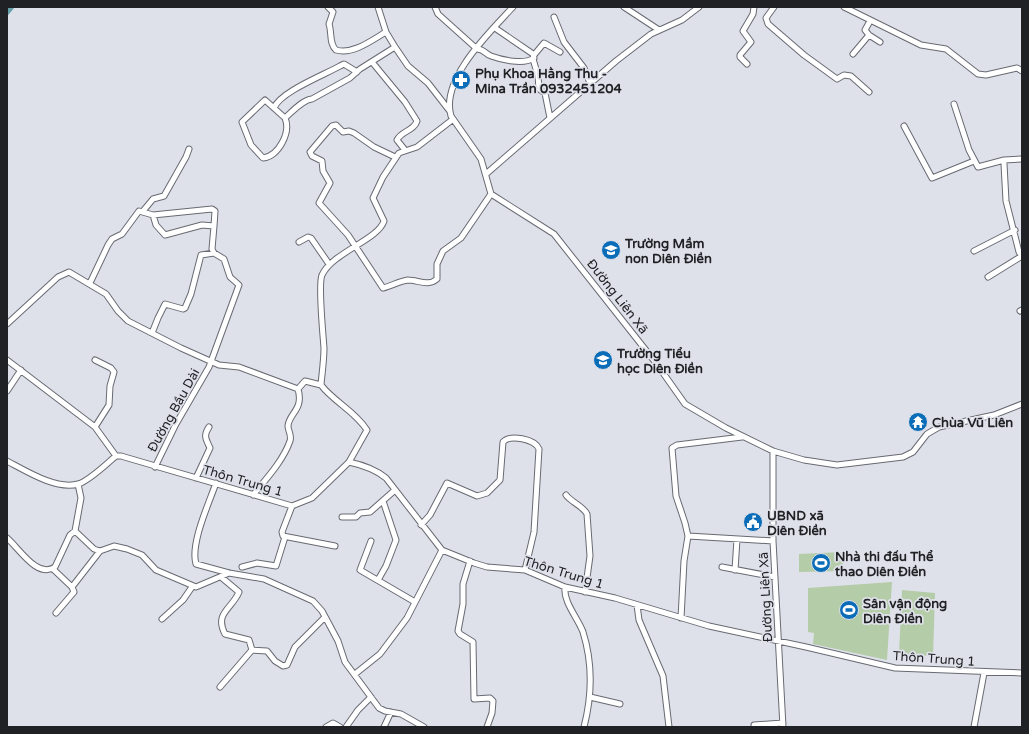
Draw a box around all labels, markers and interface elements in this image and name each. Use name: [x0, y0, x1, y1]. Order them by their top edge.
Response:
place label: Phụ Khoa Hằng Thu - Mina Trần 0932451204: [475, 66, 622, 97]
pharmacy icon: Phụ Khoa Hằng Thu - Mina Trần 0932451204: [450, 69, 472, 91]
place label: Trường Mầm non Diên Điền: [624, 236, 712, 267]
school or university icon: Trường Mầm non Diên Điền: [600, 239, 622, 261]
street label: Đường Liên Xã: [583, 256, 651, 337]
place label: Trường Tiểu học Diên Điền: [616, 346, 703, 377]
school or university icon: Trường Tiểu học Diên Điền: [592, 349, 614, 371]
street label: Đường Bầu Dài: [144, 366, 203, 455]
temple icon: Chùa Vũ Liên: [907, 411, 929, 433]
place label: Chùa Vũ Liên: [932, 415, 1013, 431]
street label: Thôn Trung 1: [201, 462, 285, 500]
place label: UBND xã Diên Điền: [767, 508, 827, 539]
public building icon: UBND xã Diên Điền: [742, 511, 764, 533]
place label: Nhà thi đấu Thể thao Diên Điền: [834, 549, 934, 580]
street label: Đường Liên Xã: [756, 551, 776, 643]
sports icon: Nhà thi đấu Thể thao Diên Điền: [810, 552, 832, 574]
street label: Thôn Trung 1: [522, 553, 606, 593]
place label: Sân vận động Diên Điền: [863, 596, 947, 627]
sports icon: Sân vận động Diên Điền: [838, 599, 860, 621]
street label: Thôn Trung 1: [892, 648, 976, 670]

